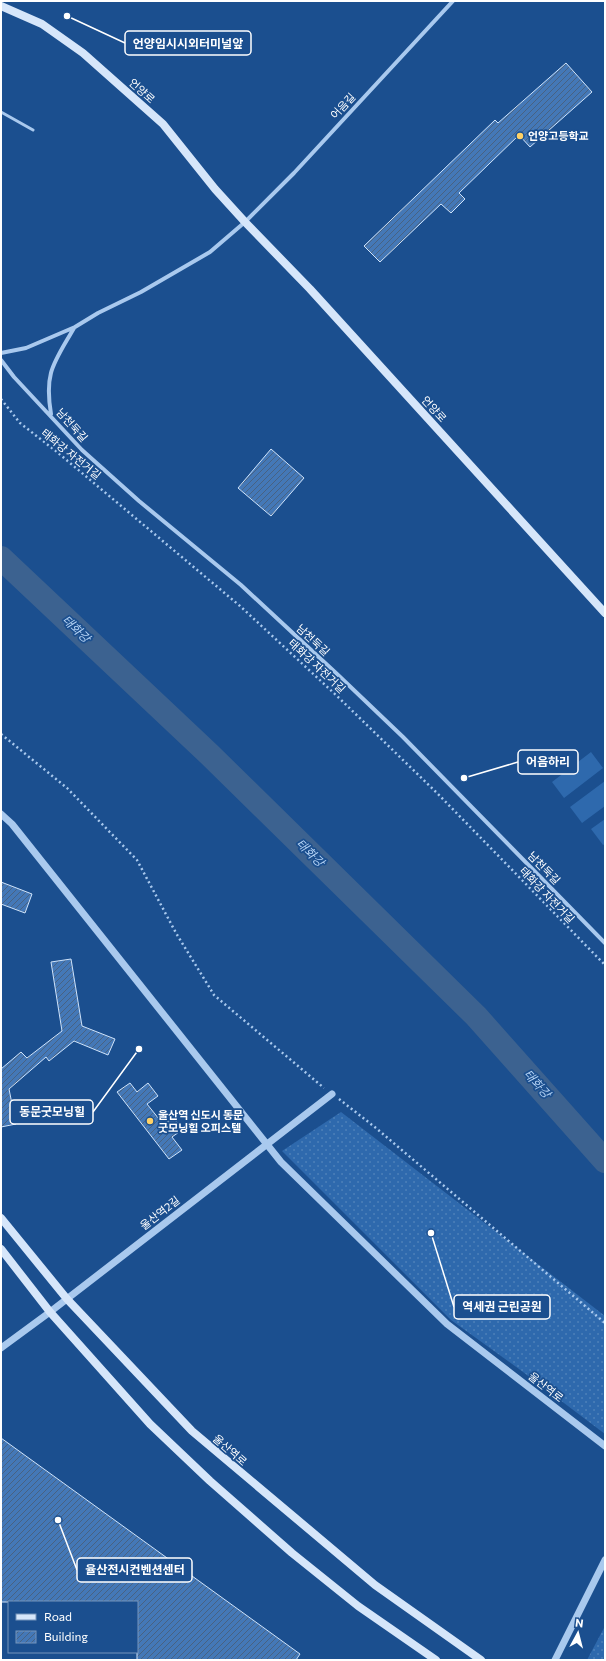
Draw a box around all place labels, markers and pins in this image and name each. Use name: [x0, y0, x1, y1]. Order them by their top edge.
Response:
callout: 언양임시시외터미널앞: [125, 31, 251, 55]
place label: 언양고등학교: [528, 129, 589, 142]
marker: 언양고등학교: [515, 131, 525, 141]
callout: 어음하리: [518, 750, 578, 774]
callout: 동문굿모닝힐: [10, 1100, 93, 1124]
place label: 울산역 신도시 동문 굿모닝힐 오피스텔: [158, 1108, 243, 1134]
marker: 울산역 신도시 동문 굿모닝힐 오피스텔: [145, 1116, 155, 1126]
callout: 역세권 근린공원: [454, 1295, 550, 1319]
callout: 율산전시컨벤션센터: [77, 1558, 192, 1582]

